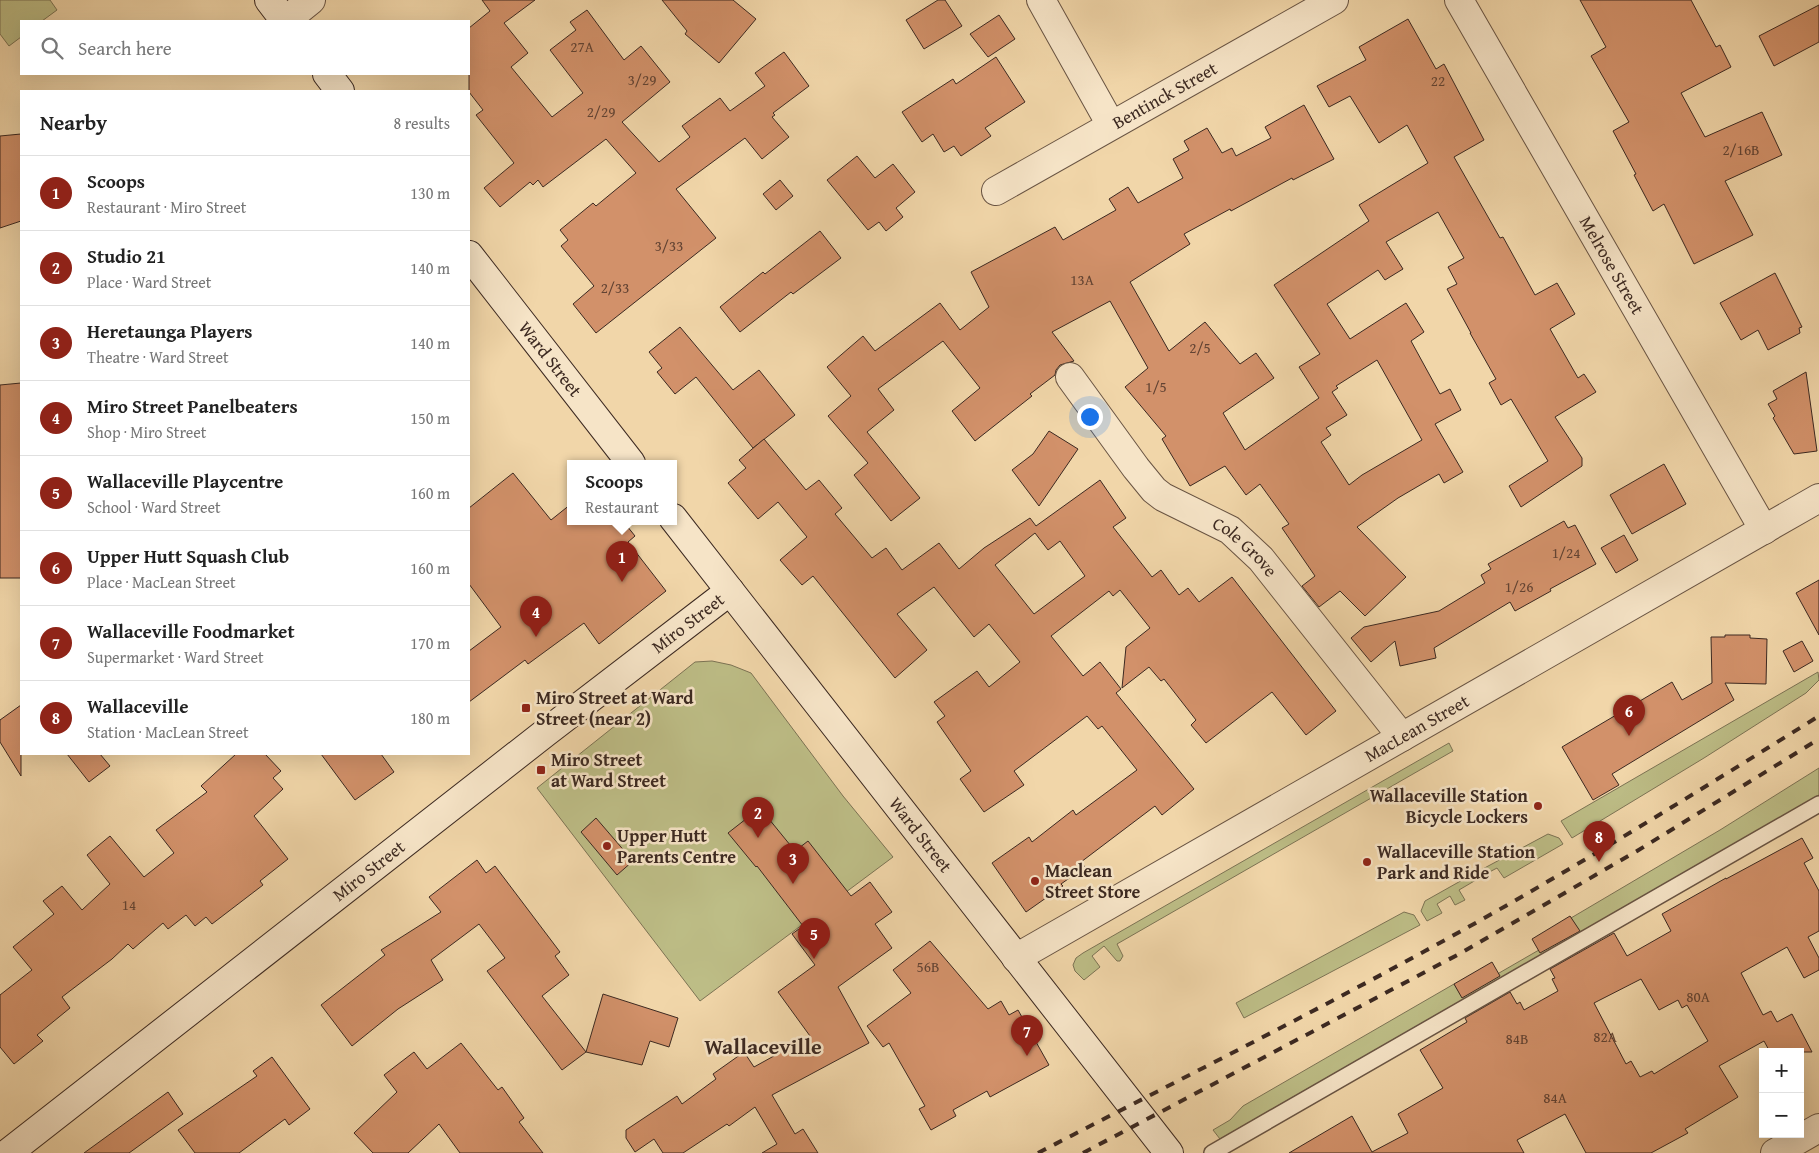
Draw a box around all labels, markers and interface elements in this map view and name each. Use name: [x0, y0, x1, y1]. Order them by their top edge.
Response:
search box: [20, 20, 470, 75]
icon: search: [38, 34, 66, 62]
text: Search here: [78, 34, 172, 62]
house number: 27A: [570, 36, 594, 57]
street label: Bentinck Street: [1107, 54, 1223, 136]
house number: 3/29: [628, 69, 656, 90]
house number: 22: [1431, 70, 1445, 91]
house number: 2/29: [587, 101, 615, 122]
text: Nearby: [40, 107, 107, 138]
text: 8 results: [393, 111, 450, 135]
house number: 2/16B: [1722, 139, 1760, 160]
text: Scoops: [87, 167, 145, 195]
text: 1: [52, 181, 60, 205]
text: 130 m: [410, 181, 450, 205]
text: Restaurant · Miro Street: [87, 195, 246, 219]
street label: Melrose Street: [1573, 211, 1651, 320]
house number: 3/33: [655, 235, 683, 256]
text: Studio 21: [87, 242, 166, 270]
text: 2: [52, 256, 60, 280]
text: 140 m: [410, 256, 450, 280]
house number: 13A: [1070, 269, 1094, 290]
text: Place · Ward Street: [87, 270, 211, 294]
house number: 2/33: [601, 277, 629, 298]
street label: Ward Street: [512, 315, 589, 403]
text: Heretaunga Players: [87, 317, 253, 345]
text: 3: [52, 331, 60, 355]
text: 140 m: [410, 331, 450, 355]
house number: 2/5: [1189, 337, 1211, 358]
text: Theatre · Ward Street: [87, 345, 229, 369]
house number: 1/5: [1145, 376, 1167, 397]
text: Miro Street Panelbeaters: [87, 392, 298, 420]
your location: [1077, 404, 1103, 430]
text: 4: [52, 406, 60, 430]
text: 150 m: [410, 406, 450, 430]
text: Shop · Miro Street: [87, 420, 206, 444]
popup: [567, 460, 677, 525]
text: Wallaceville Playcentre: [87, 467, 283, 495]
text: Scoops: [585, 467, 643, 495]
text: 5: [52, 481, 60, 505]
text: 160 m: [410, 481, 450, 505]
text: School · Ward Street: [87, 495, 221, 519]
text: Restaurant: [585, 495, 659, 519]
street label: Cole Grove: [1208, 510, 1284, 582]
pin: 1: [606, 541, 638, 582]
text: Upper Hutt Squash Club: [87, 542, 289, 570]
house number: 1/24: [1552, 542, 1580, 563]
text: 6: [52, 556, 60, 580]
text: 160 m: [410, 556, 450, 580]
text: Place · MacLean Street: [87, 570, 236, 594]
house number: 1/26: [1505, 576, 1533, 597]
street label: Miro Street: [645, 586, 730, 660]
pin: 4: [520, 596, 552, 637]
text: Wallaceville Foodmarket: [87, 617, 295, 645]
text: 7: [52, 631, 60, 655]
text: 170 m: [410, 631, 450, 655]
text: Supermarket · Ward Street: [87, 645, 264, 669]
place label: Miro Street at Ward Street (near 2): [536, 684, 694, 732]
street label: MacLean Street: [1359, 687, 1475, 769]
text: Wallaceville: [87, 692, 189, 720]
pin: 6: [1613, 695, 1645, 736]
marker: Miro Street at Ward Street (near 2): [520, 702, 532, 714]
text: 8: [52, 706, 60, 730]
text: 180 m: [410, 706, 450, 730]
text: Station · MacLean Street: [87, 720, 249, 744]
place label: Miro Street at Ward Street: [551, 746, 666, 794]
marker: Miro Street at Ward Street: [535, 764, 547, 776]
place label: Wallaceville Station Bicycle Lockers: [1370, 782, 1528, 830]
street label: Ward Street: [883, 791, 959, 879]
pin: 2: [742, 797, 774, 838]
marker: Wallaceville Station Bicycle Lockers: [1532, 800, 1544, 812]
pin: 8: [1583, 821, 1615, 862]
place label: Upper Hutt Parents Centre: [617, 822, 736, 870]
street label: Miro Street: [326, 833, 411, 907]
place label: Wallaceville Station Park and Ride: [1377, 838, 1536, 886]
marker: Upper Hutt Parents Centre: [601, 840, 613, 852]
pin: 3: [777, 843, 809, 884]
marker: Wallaceville Station Park and Ride: [1361, 856, 1373, 868]
place label: Maclean Street Store: [1045, 857, 1141, 905]
marker: Maclean Street Store: [1029, 875, 1041, 887]
house number: 14: [122, 894, 136, 915]
pin: 5: [798, 918, 830, 959]
house number: 56B: [917, 956, 939, 977]
house number: 80A: [1686, 986, 1710, 1007]
pin: 7: [1011, 1015, 1043, 1056]
house number: 82A: [1593, 1026, 1617, 1047]
house number: 84B: [1506, 1028, 1528, 1049]
district label: Wallaceville: [704, 1030, 822, 1062]
map controls: [1759, 1048, 1804, 1138]
button: +: [1759, 1048, 1804, 1093]
house number: 84A: [1543, 1087, 1567, 1108]
button: −: [1759, 1093, 1804, 1138]

